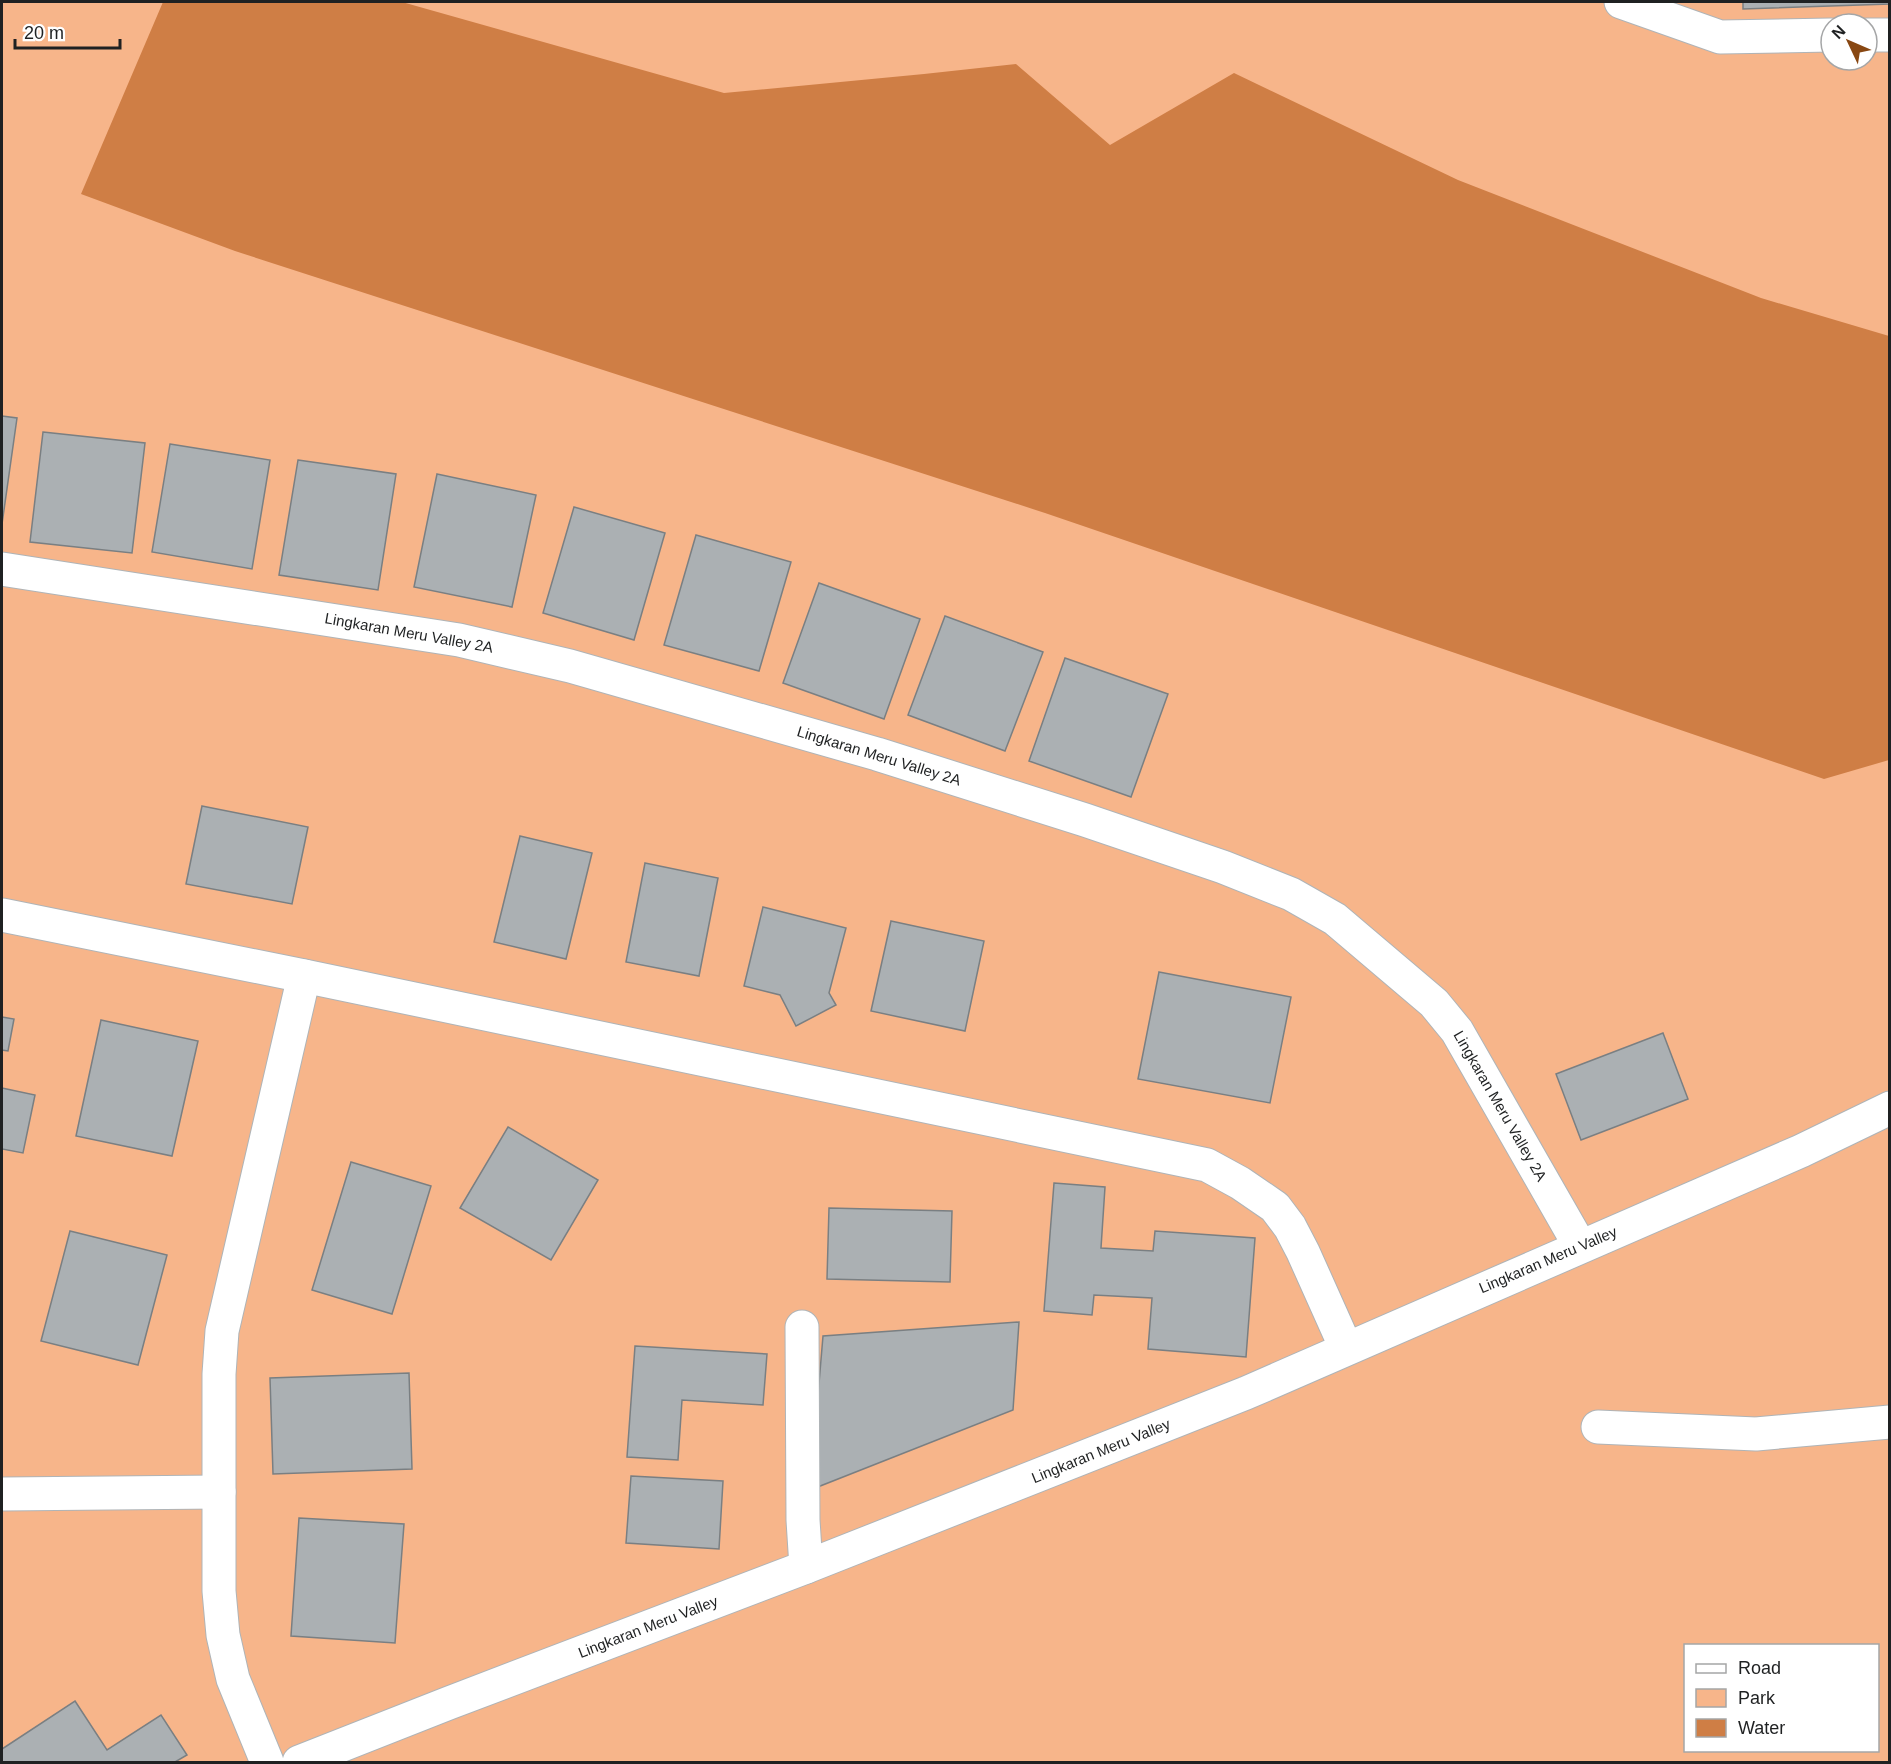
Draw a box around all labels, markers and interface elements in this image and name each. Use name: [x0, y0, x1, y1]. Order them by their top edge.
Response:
scale bar: [15, 12, 120, 50]
north arrow: [1819, 12, 1879, 72]
text: N: [1828, 22, 1849, 42]
text: 20 m: [24, 23, 64, 43]
street label: Lingkaran Meru Valley 2A: [324, 609, 495, 656]
street label: Lingkaran Meru Valley 2A: [795, 722, 963, 789]
street label: Lingkaran Meru Valley 2A: [1450, 1028, 1550, 1184]
street label: Lingkaran Meru Valley: [1476, 1223, 1620, 1296]
street label: Lingkaran Meru Valley: [1029, 1415, 1173, 1486]
street label: Lingkaran Meru Valley: [576, 1592, 720, 1661]
legend: [1684, 1644, 1879, 1752]
text: Road: [1738, 1658, 1781, 1678]
text: Park: [1738, 1688, 1776, 1708]
text: Water: [1738, 1718, 1785, 1738]

